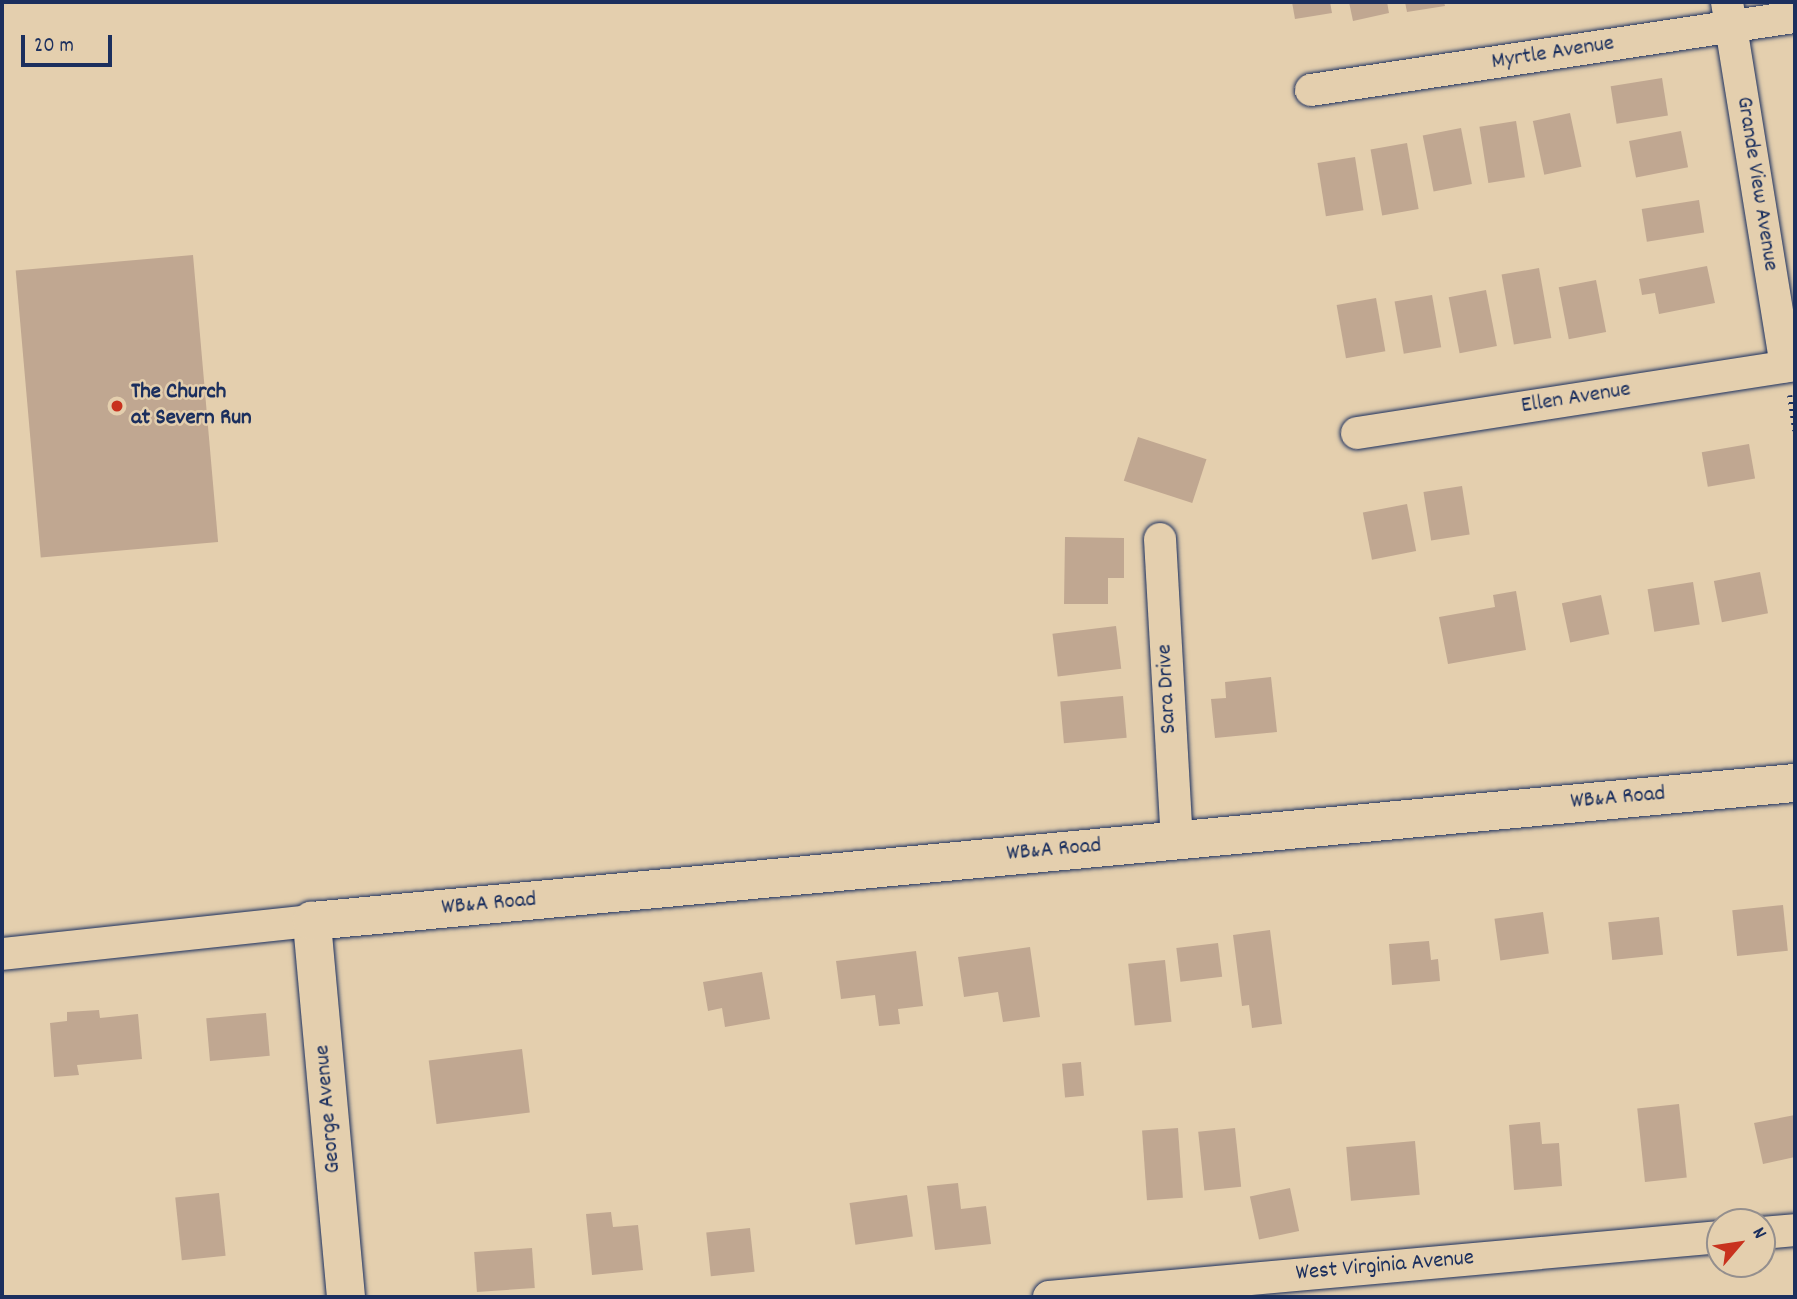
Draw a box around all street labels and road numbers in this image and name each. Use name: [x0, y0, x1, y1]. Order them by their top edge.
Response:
street label: Myrtle Avenue: [1490, 31, 1616, 77]
street label: Grande View Avenue: [1729, 95, 1783, 273]
street label: Ellen Avenue: [1519, 377, 1633, 421]
street label: Sara Drive: [1152, 643, 1184, 735]
street label: WB&A Road: [1569, 781, 1667, 817]
street label: WB&A Road: [1005, 833, 1103, 869]
street label: WB&A Road: [440, 887, 538, 923]
street label: George Avenue: [310, 1044, 348, 1174]
street label: West Virginia Avenue: [1295, 1245, 1475, 1289]

